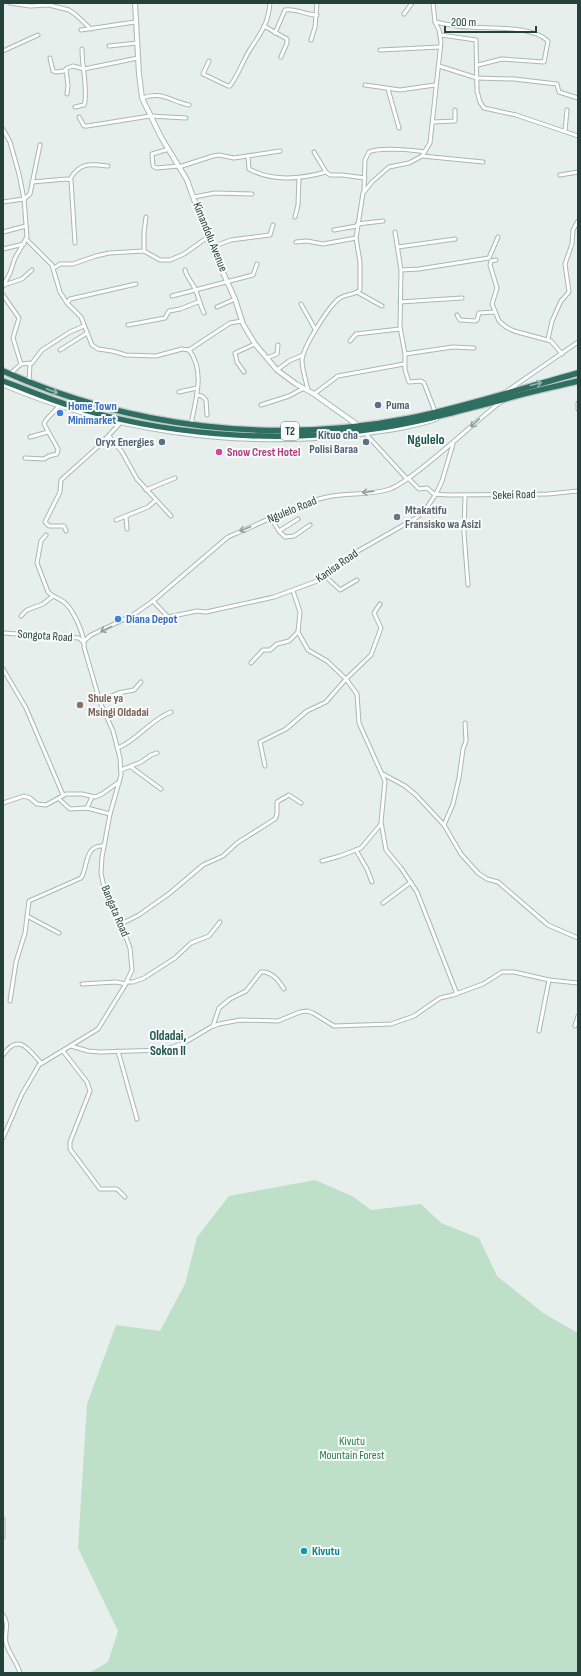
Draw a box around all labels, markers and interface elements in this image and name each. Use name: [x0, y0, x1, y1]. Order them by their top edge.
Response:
scale bar: [445, 8, 536, 34]
text: 200 m: [451, 15, 477, 30]
street label: Kimandolu Avenue: [189, 200, 231, 274]
one-way arrow: [529, 380, 542, 387]
one-way arrow: [46, 387, 58, 395]
place label: Puma: [386, 398, 410, 413]
place label: Home Town Minimarket: [68, 399, 117, 428]
marker: Puma: [373, 400, 383, 410]
marker: Home Town Minimarket: [55, 408, 65, 418]
one-way arrow: [470, 418, 480, 428]
road number: T2: [281, 422, 299, 440]
place label: Kituo cha Polisi Baraa: [309, 428, 358, 457]
district label: Ngulelo: [407, 431, 445, 448]
place label: Oryx Energies: [96, 435, 154, 450]
marker: Oryx Energies: [157, 437, 167, 447]
marker: Kituo cha Polisi Baraa: [361, 437, 371, 447]
place label: Snow Crest Hotel: [227, 445, 300, 460]
marker: Snow Crest Hotel: [214, 447, 224, 457]
street label: Sekei Road: [492, 487, 536, 503]
one-way arrow: [362, 489, 375, 496]
street label: Ngulelo Road: [265, 493, 319, 527]
place label: Mtakatifu Fransisko wa Asizi: [405, 503, 481, 532]
marker: Mtakatifu Fransisko wa Asizi: [392, 512, 402, 522]
one-way arrow: [239, 526, 251, 534]
street label: Kanisa Road: [313, 546, 361, 586]
place label: Diana Depot: [126, 612, 177, 627]
marker: Diana Depot: [113, 614, 123, 624]
one-way arrow: [100, 626, 112, 633]
street label: Songota Road: [17, 627, 73, 645]
place label: Shule ya Msingi Oldadai: [88, 691, 149, 720]
marker: Shule ya Msingi Oldadai: [75, 700, 85, 710]
street label: Bangata Road: [97, 883, 133, 939]
district label: Oldadai, Sokon II: [149, 1028, 187, 1059]
park label: Kivutu Mountain Forest: [319, 1434, 385, 1463]
place label: Kivutu: [312, 1544, 340, 1559]
marker: Kivutu: [299, 1546, 309, 1556]

